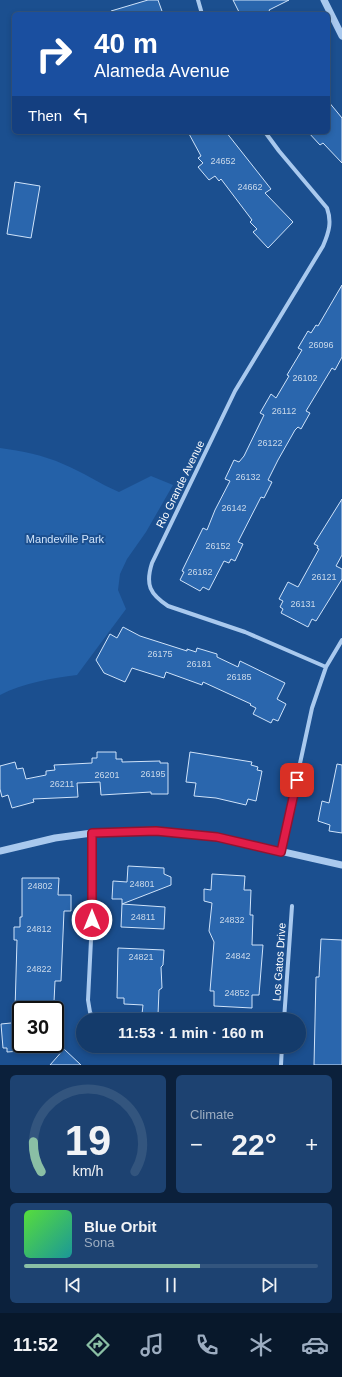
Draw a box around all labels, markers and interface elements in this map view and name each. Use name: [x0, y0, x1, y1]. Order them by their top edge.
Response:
icon: right: [28, 28, 80, 80]
text: 40 m: [94, 28, 158, 59]
text: Alameda Avenue: [94, 61, 230, 81]
icon: left: [70, 104, 92, 126]
text: Then: [28, 107, 62, 124]
house number: 24652: [210, 156, 236, 166]
house number: 24662: [237, 182, 263, 192]
house number: 26096: [308, 340, 334, 350]
house number: 26102: [292, 373, 318, 383]
house number: 26112: [272, 406, 296, 416]
street label: Rio Grande Avenue: [154, 438, 206, 530]
house number: 26122: [257, 438, 283, 448]
house number: 26132: [235, 472, 261, 482]
house number: 26142: [221, 503, 247, 513]
park label: Mandeville Park: [26, 533, 105, 545]
house number: 26152: [205, 541, 231, 551]
house number: 26162: [187, 567, 213, 577]
house number: 26121: [311, 572, 337, 582]
house number: 26131: [290, 599, 316, 609]
house number: 26175: [147, 649, 173, 659]
house number: 26181: [186, 659, 212, 669]
house number: 26185: [226, 672, 252, 682]
pin: [280, 763, 314, 797]
house number: 26195: [140, 769, 166, 779]
icon: arrive: [286, 769, 308, 791]
house number: 26201: [94, 770, 120, 780]
house number: 26211: [50, 779, 74, 789]
house number: 24801: [129, 879, 155, 889]
house number: 24802: [27, 881, 53, 891]
position arrow: [71, 899, 113, 941]
house number: 24811: [131, 912, 155, 922]
house number: 24832: [219, 915, 245, 925]
street label: Los Gatos Drive: [270, 922, 288, 1002]
house number: 24812: [26, 924, 52, 934]
house number: 24842: [225, 951, 251, 961]
house number: 24821: [128, 952, 154, 962]
house number: 24822: [26, 964, 52, 974]
house number: 24852: [224, 988, 250, 998]
speed limit sign: 30: [12, 1001, 64, 1053]
text: 11:53 · 1 min · 160 m: [118, 1024, 264, 1041]
text: Climate: [190, 1107, 234, 1122]
text: 19: [65, 1117, 111, 1164]
text: 22°: [231, 1128, 277, 1161]
text: −: [190, 1132, 203, 1157]
text: +: [305, 1132, 318, 1157]
text: km/h: [73, 1163, 104, 1179]
text: Blue Orbit: [84, 1218, 157, 1235]
text: Sona: [84, 1235, 114, 1250]
icon: previous: [62, 1274, 84, 1296]
icon: pause: [160, 1274, 182, 1296]
icon: next: [258, 1274, 280, 1296]
icon: directions: [84, 1331, 112, 1359]
icon: music: [138, 1331, 166, 1359]
icon: phone: [193, 1331, 221, 1359]
icon: climate: [247, 1331, 275, 1359]
icon: car: [301, 1331, 329, 1359]
text: 11:52: [13, 1335, 58, 1355]

